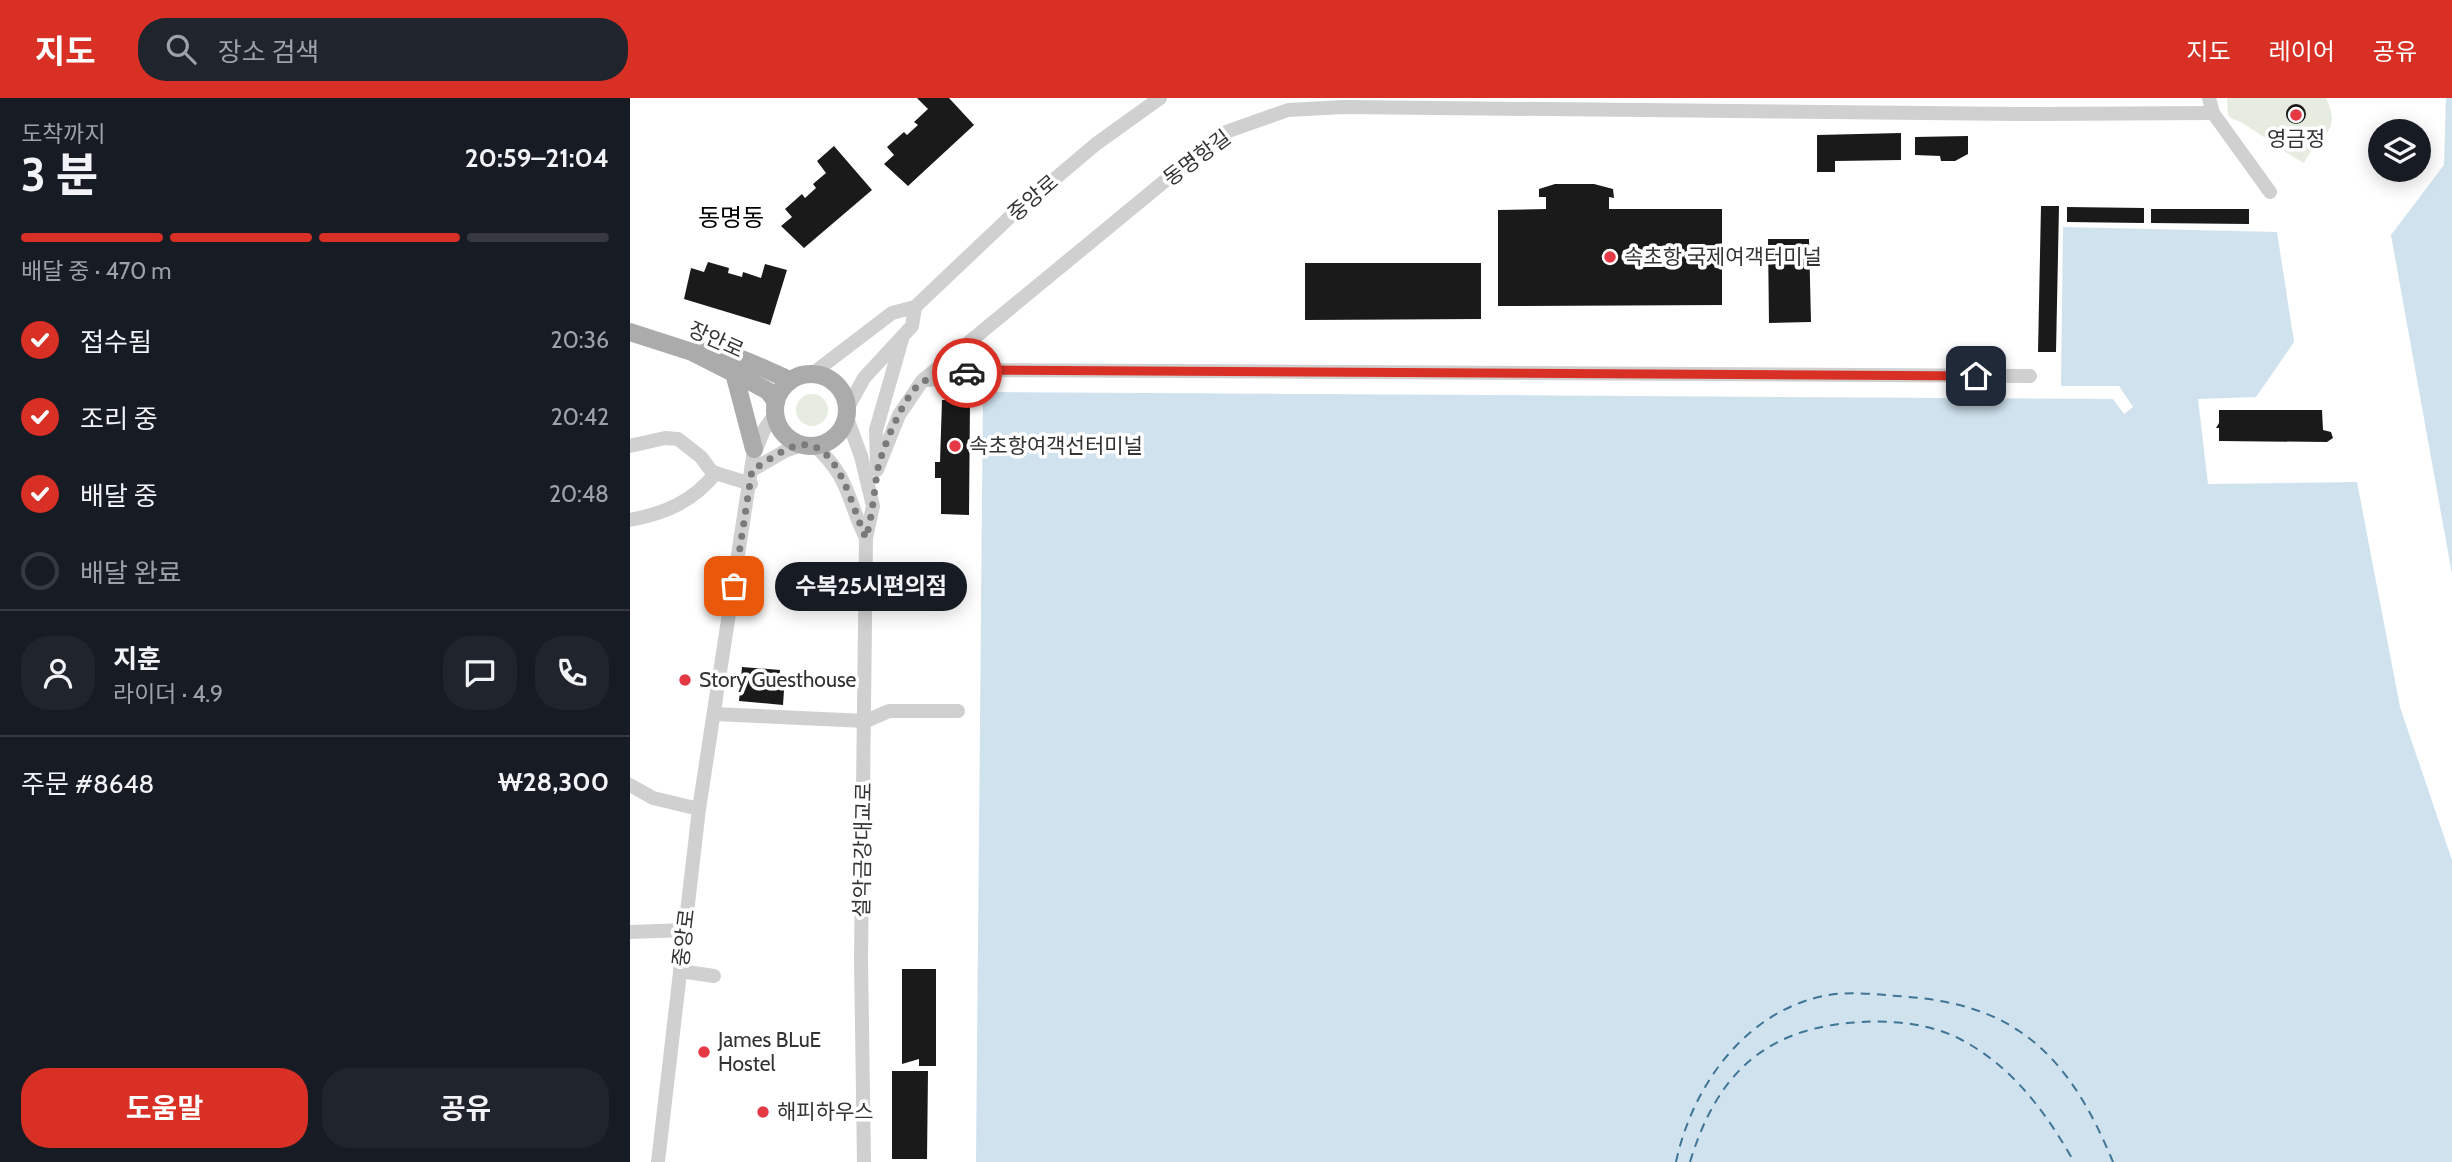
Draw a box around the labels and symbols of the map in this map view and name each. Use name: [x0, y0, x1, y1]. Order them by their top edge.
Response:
marker: 영금정: [2288, 107, 2304, 123]
street label: 동명항길: [1158, 124, 1235, 191]
place label: 영금정: [2267, 126, 2325, 151]
street label: 중앙로: [1003, 169, 1063, 226]
district label: 동명동: [698, 203, 764, 232]
place label: 속초항 국제여객터미널: [1624, 244, 1822, 269]
marker: 속초항 국제여객터미널: [1602, 249, 1618, 265]
street label: 장안로: [685, 316, 748, 363]
courier: [932, 338, 1002, 408]
pin: [1946, 346, 2006, 406]
place label: 속초항여객선터미널: [969, 433, 1143, 458]
marker: 속초항여객선터미널: [947, 438, 963, 454]
pin: [704, 556, 764, 616]
callout: 수복25시편의점: [776, 561, 968, 610]
place label: Story Guesthouse: [699, 667, 857, 692]
marker: Story Guesthouse: [677, 672, 693, 688]
street label: 설악금강대교로: [849, 782, 876, 918]
street label: 중앙로: [668, 908, 699, 968]
place label: James BLuE Hostel: [717, 1027, 821, 1076]
marker: James BLuE Hostel: [696, 1044, 712, 1060]
place label: 해피하우스: [777, 1099, 874, 1124]
marker: 해피하우스: [755, 1104, 771, 1120]

